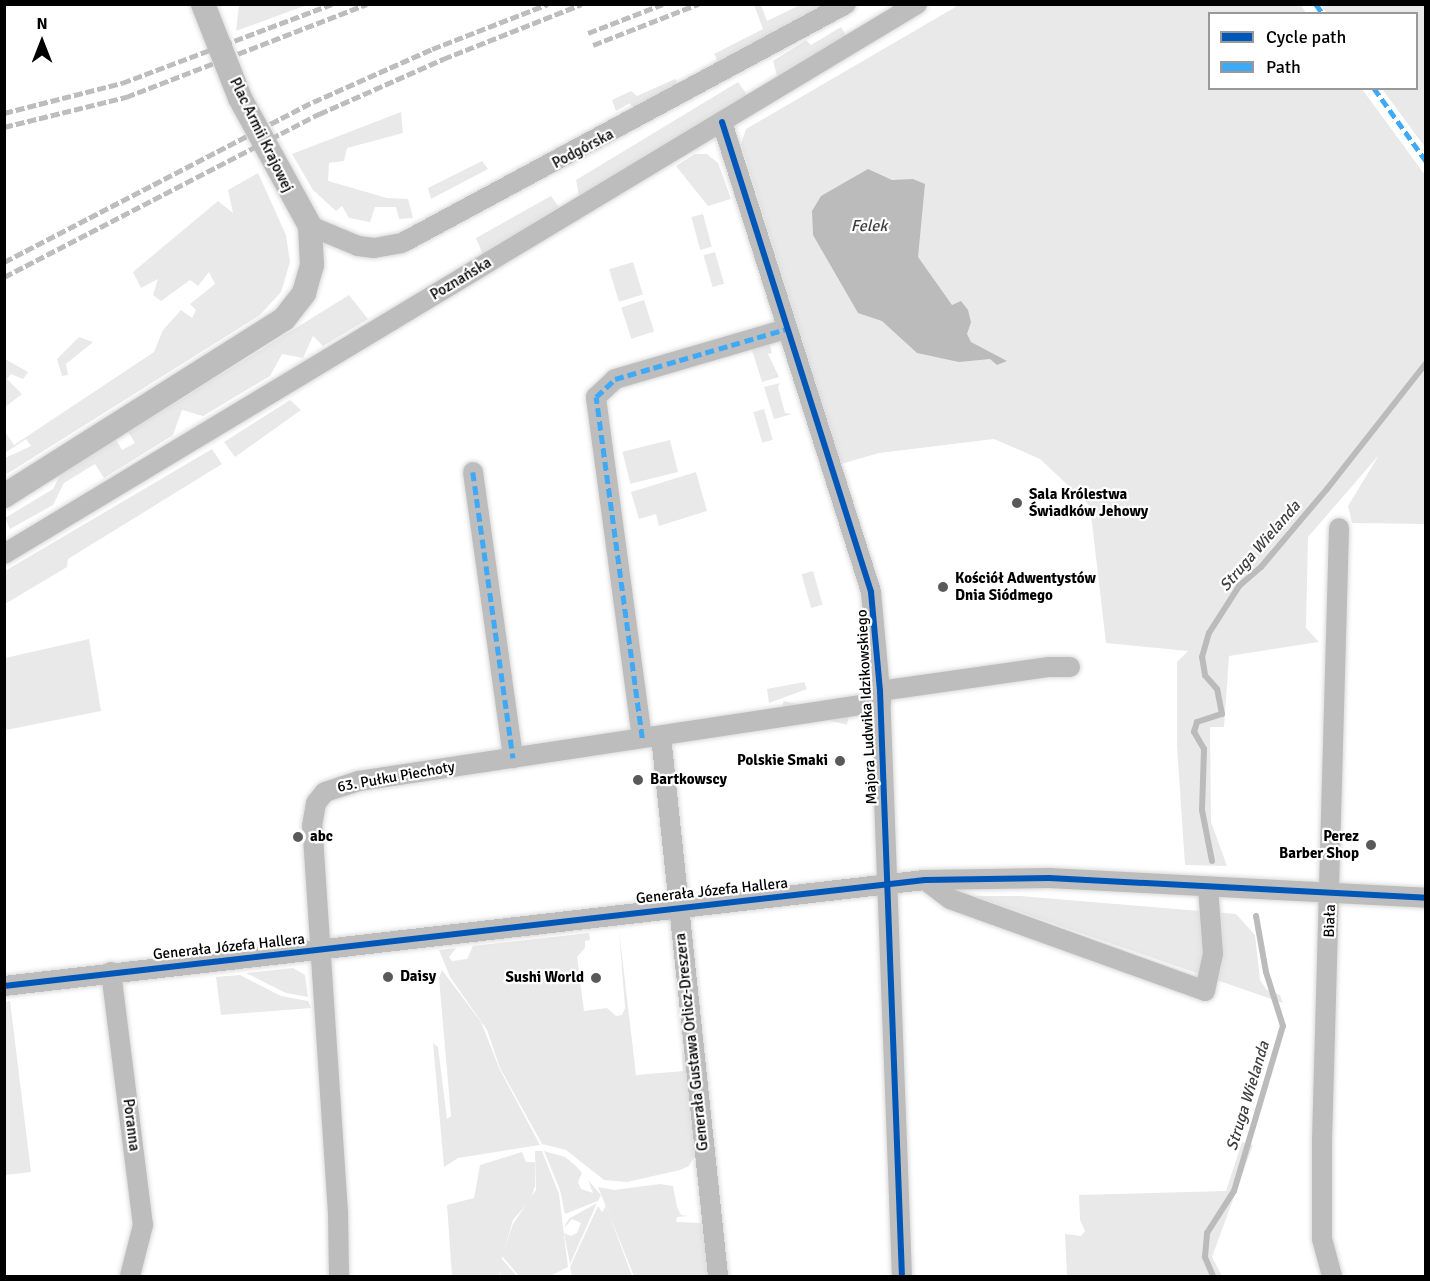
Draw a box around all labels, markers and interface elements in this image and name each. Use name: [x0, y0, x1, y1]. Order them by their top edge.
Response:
north arrow: [12, 12, 72, 72]
legend: [1208, 12, 1418, 90]
text: N: [36, 14, 48, 34]
text: Cycle path: [1266, 26, 1346, 48]
text: Path: [1266, 56, 1301, 78]
street label: Plac Armii Krajowej: [226, 75, 296, 195]
street label: Podgórska: [549, 125, 617, 173]
water label: Felek: [851, 216, 887, 236]
street label: Poznańska: [427, 254, 495, 304]
place label: Sala Królestwa Świadków Jehowy: [1029, 485, 1148, 520]
marker: Sala Królestwa Świadków Jehowy: [1010, 496, 1024, 510]
water label: Struga Wielanda: [1216, 497, 1304, 595]
place label: Kościół Adwentystów Dnia Siódmego: [955, 569, 1096, 604]
marker: Kościół Adwentystów Dnia Siódmego: [936, 580, 950, 594]
street label: Majora Ludwika Idzikowskiego: [853, 609, 881, 805]
place label: Polskie Smaki: [737, 752, 828, 770]
marker: Polskie Smaki: [833, 754, 847, 768]
street label: 63. Pułku Piechoty: [336, 758, 456, 796]
place label: Bartkowscy: [650, 771, 727, 789]
marker: Bartkowscy: [631, 773, 645, 787]
place label: Perez Barber Shop: [1279, 827, 1359, 862]
place label: abc: [310, 828, 333, 846]
marker: abc: [291, 830, 305, 844]
marker: Perez Barber Shop: [1364, 838, 1378, 852]
street label: Generała Józefa Hallera: [635, 874, 789, 908]
street label: Biała: [1320, 904, 1340, 938]
street label: Generała Józefa Hallera: [152, 930, 306, 964]
street label: Generała Gustawa Orlicz-Dreszera: [672, 932, 712, 1152]
place label: Daisy: [400, 968, 436, 986]
place label: Sushi World: [505, 969, 584, 987]
marker: Daisy: [381, 970, 395, 984]
marker: Sushi World: [589, 971, 603, 985]
water label: Struga Wielanda: [1222, 1039, 1274, 1153]
street label: Poranna: [119, 1098, 143, 1152]

